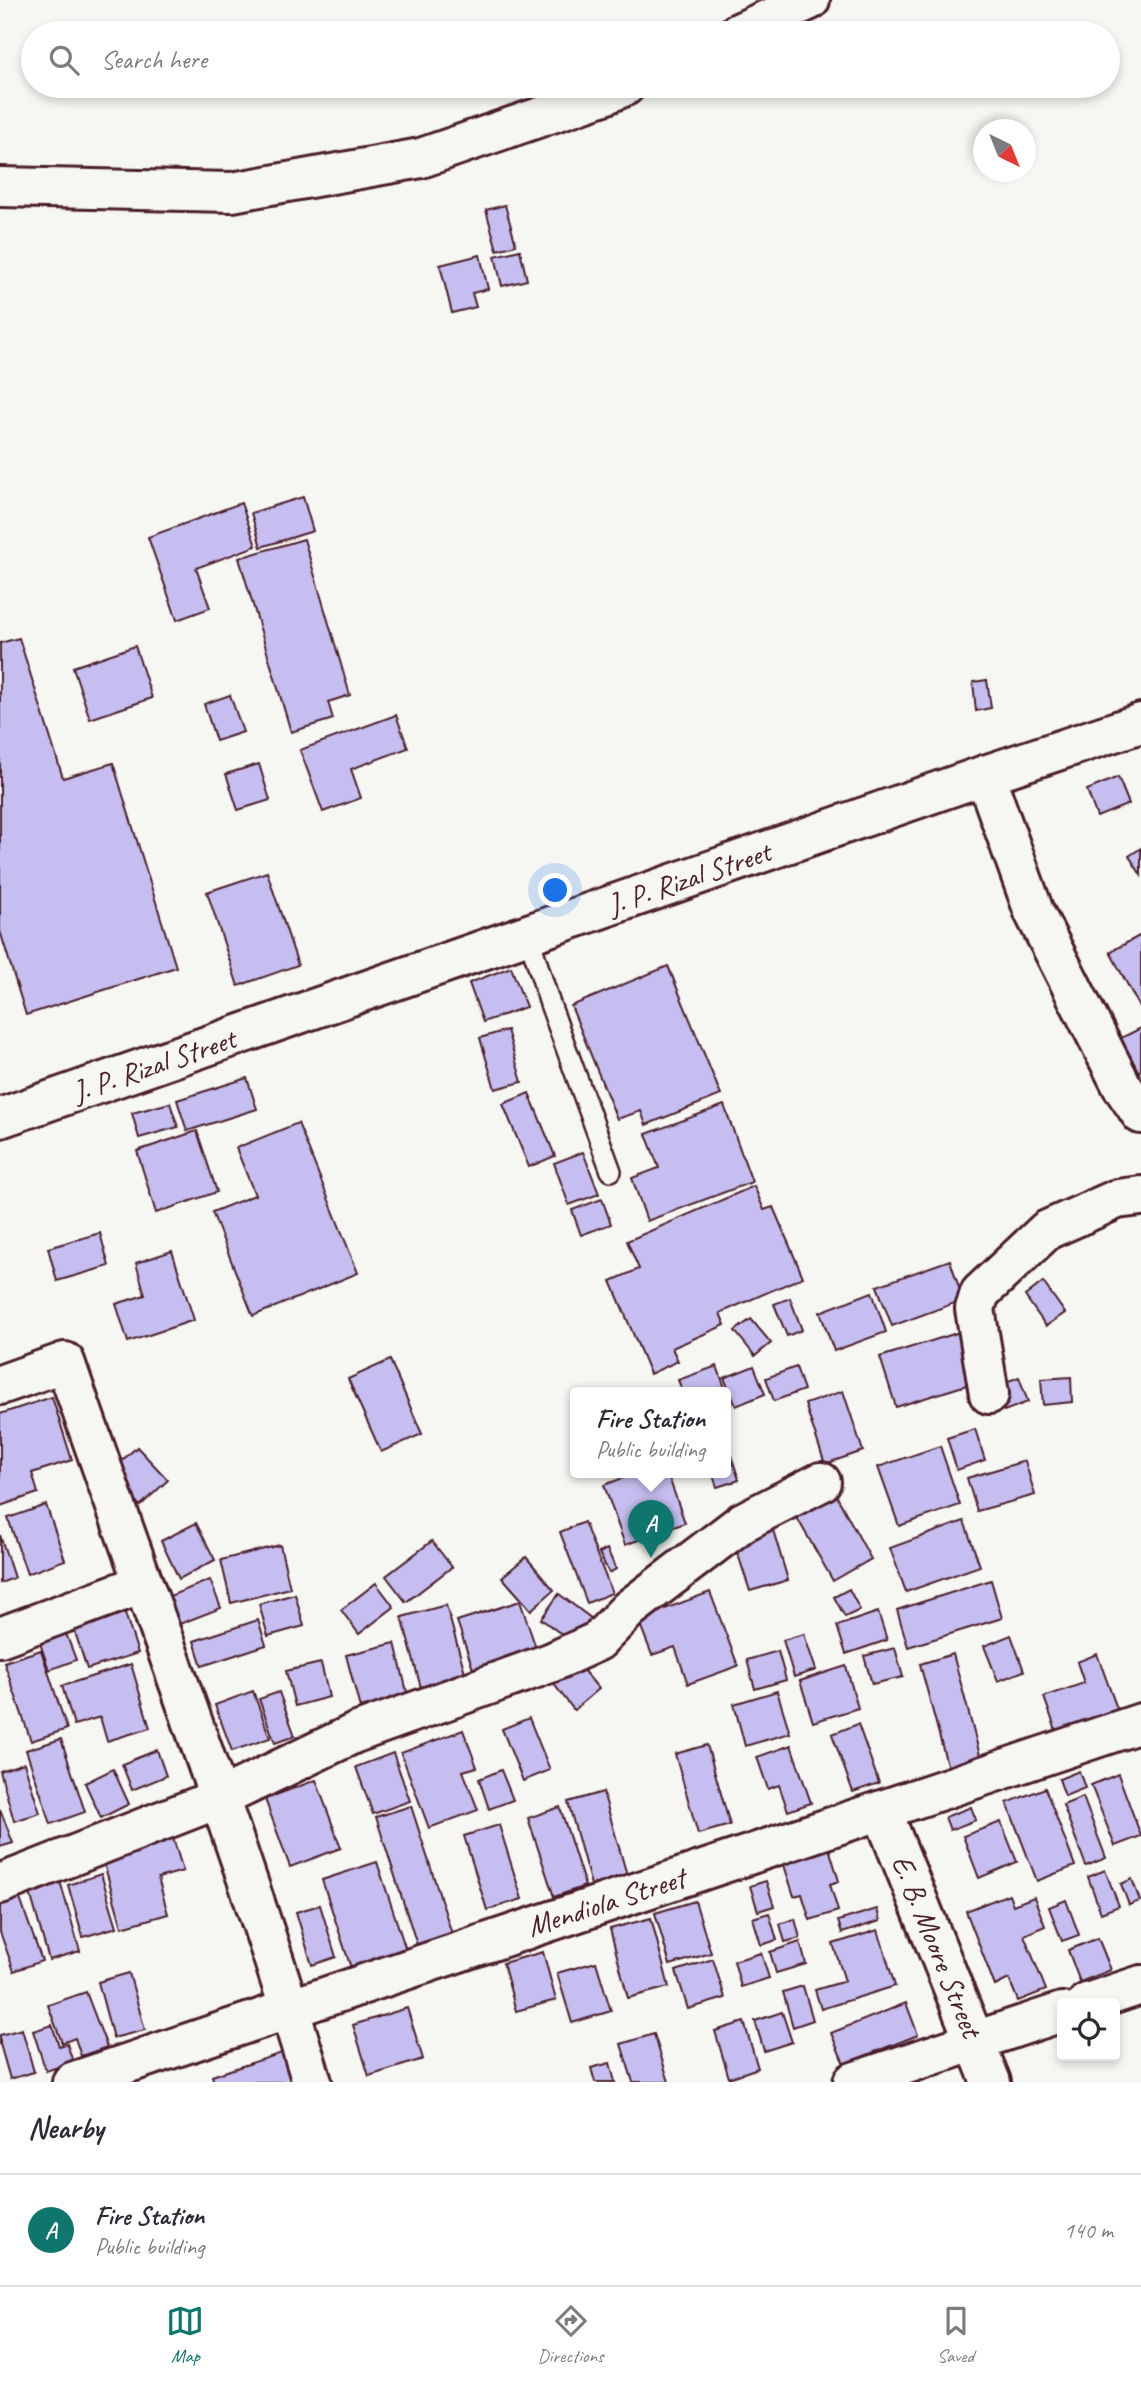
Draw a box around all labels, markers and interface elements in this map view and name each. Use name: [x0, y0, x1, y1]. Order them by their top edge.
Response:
search box: [21, 21, 1120, 98]
icon: search: [45, 41, 83, 79]
text: Search here: [101, 43, 207, 76]
north arrow: [973, 119, 1036, 182]
street label: J. P. Rizal Street: [601, 831, 778, 924]
your location: [538, 873, 572, 907]
street label: J. P. Rizal Street: [66, 1018, 243, 1111]
popup: [570, 1387, 731, 1478]
text: Fire Station: [596, 1402, 705, 1435]
text: Public building: [596, 1435, 705, 1464]
pin: A: [628, 1500, 674, 1558]
street label: E. B. Moore Street: [883, 1849, 992, 2046]
street label: Mendiola Street: [522, 1857, 694, 1945]
map controls: [1057, 1998, 1120, 2061]
button: locate: [1057, 1998, 1120, 2061]
text: Nearby: [28, 2109, 104, 2147]
text: Fire Station: [95, 2199, 204, 2232]
text: A: [45, 2216, 57, 2245]
text: 140 m: [1064, 2216, 1113, 2245]
text: Public building: [95, 2232, 204, 2261]
tab: Map: [166, 2302, 204, 2368]
tab: Directions: [537, 2302, 604, 2368]
tab: Saved: [937, 2302, 975, 2368]

